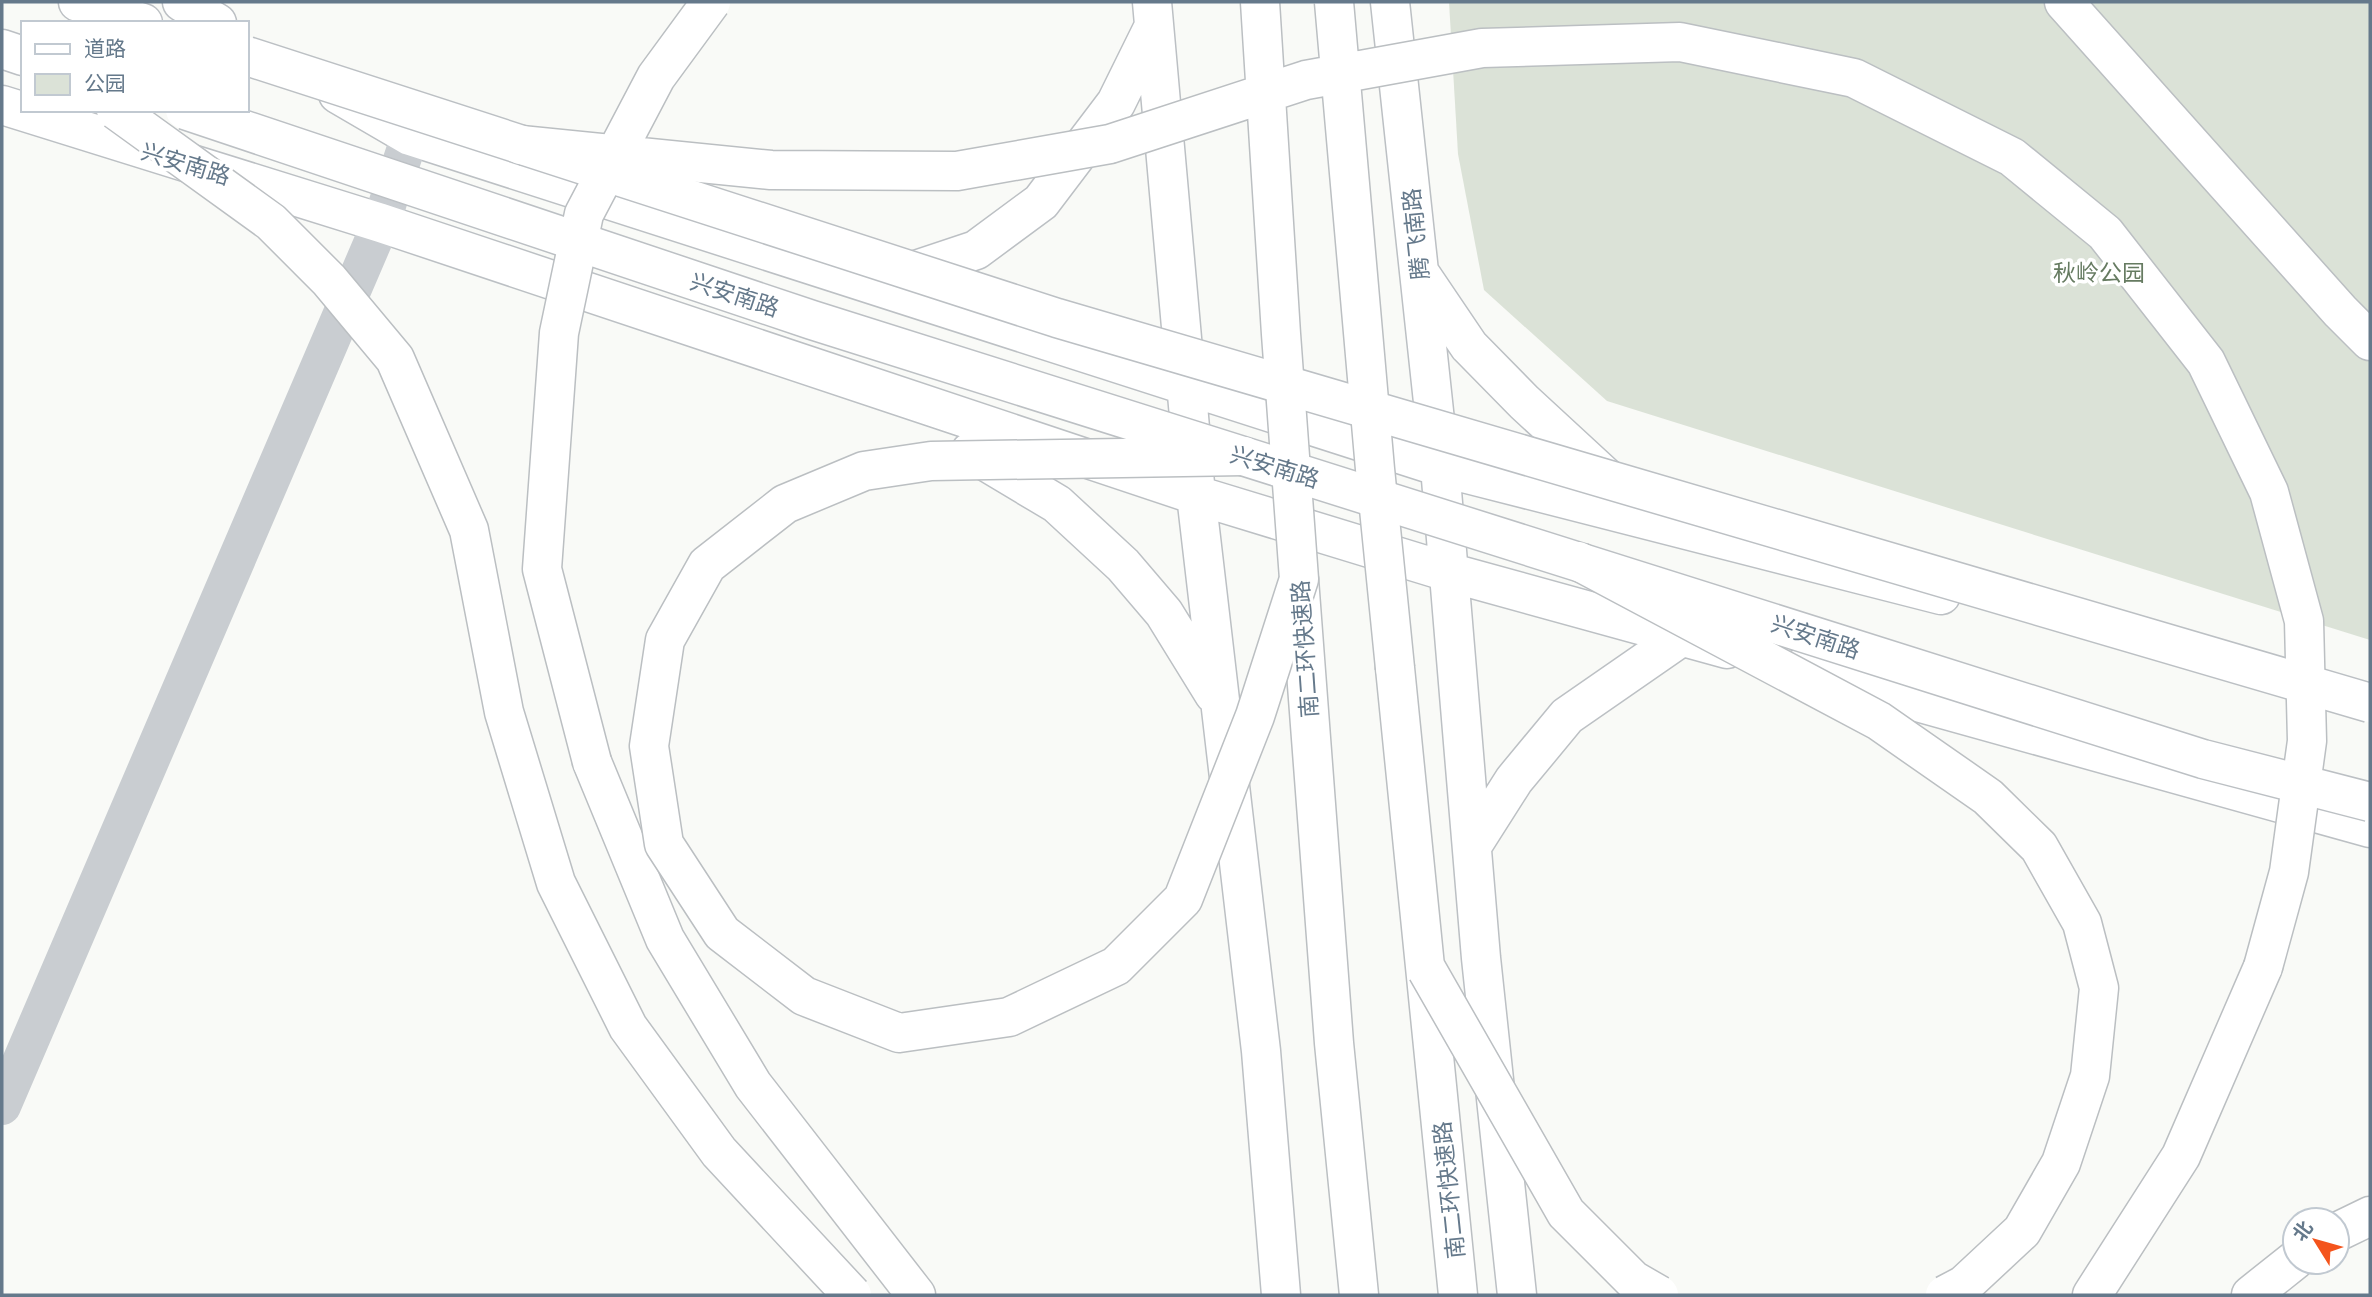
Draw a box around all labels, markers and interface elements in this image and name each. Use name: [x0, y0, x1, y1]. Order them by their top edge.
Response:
legend: [21, 21, 248, 112]
text: 道路: [84, 34, 126, 62]
text: 公园: [84, 69, 126, 97]
street label: 兴安南路: [138, 135, 234, 191]
street label: 腾飞南路: [1395, 187, 1435, 281]
park label: 秋岭公园: [2053, 257, 2145, 287]
street label: 兴安南路: [687, 266, 783, 322]
street label: 兴安南路: [1227, 438, 1323, 494]
street label: 南二环快速路: [1284, 579, 1324, 719]
street label: 兴安南路: [1768, 608, 1864, 664]
street label: 南二环快速路: [1426, 1120, 1470, 1260]
north arrow: [2281, 1206, 2351, 1276]
text: 北: [2287, 1216, 2318, 1246]

